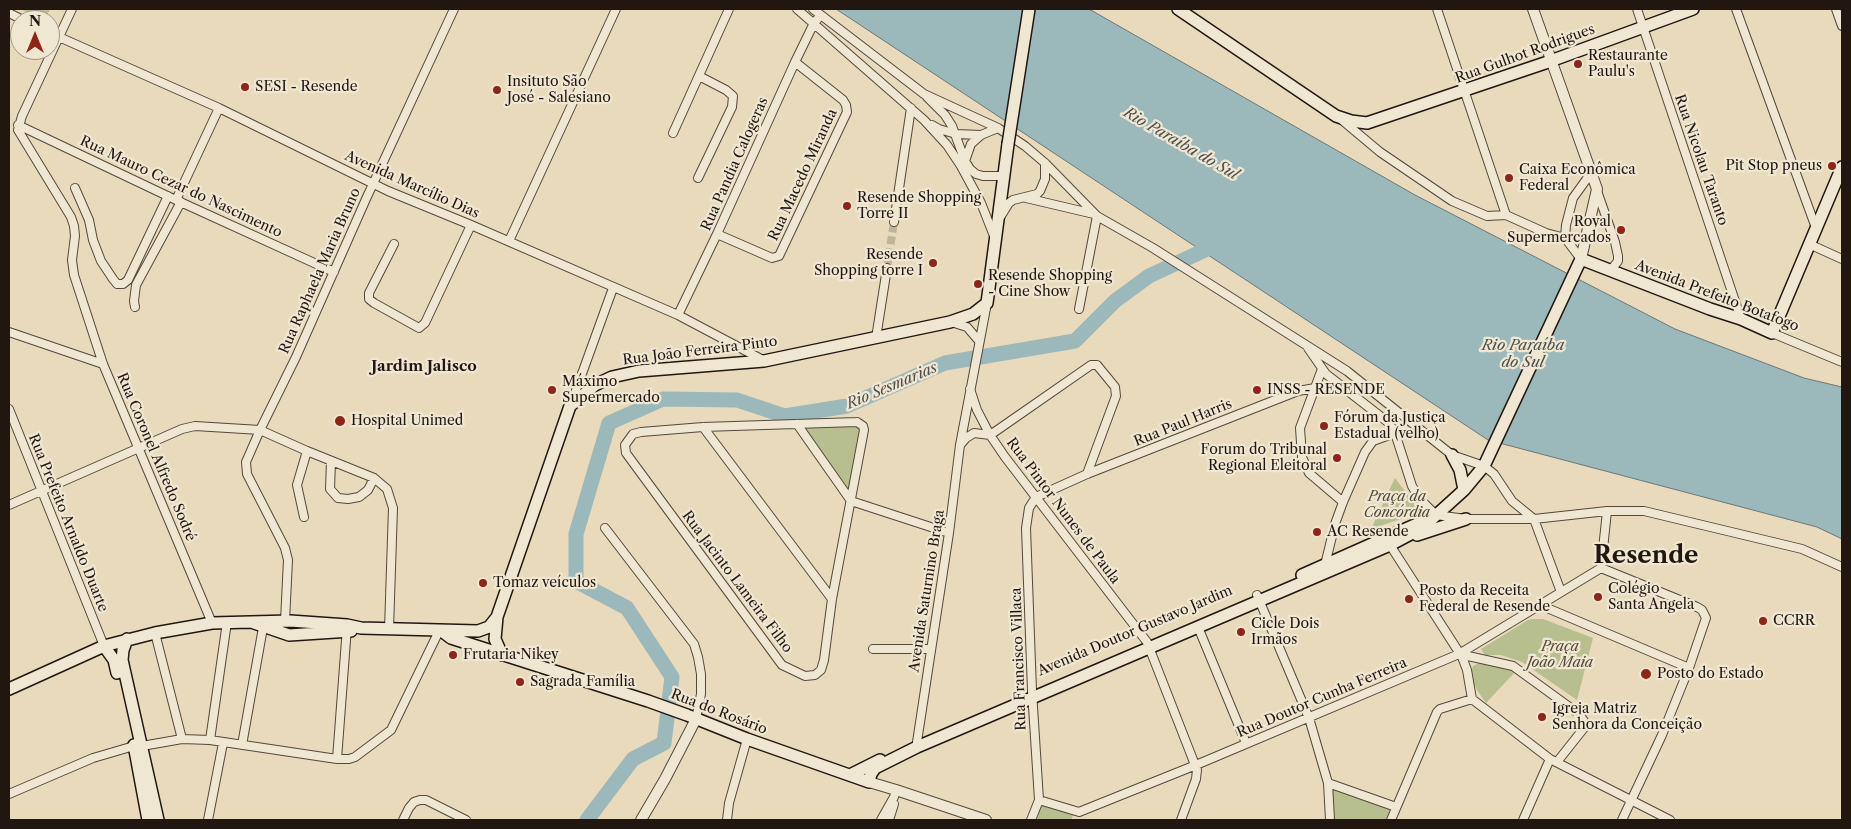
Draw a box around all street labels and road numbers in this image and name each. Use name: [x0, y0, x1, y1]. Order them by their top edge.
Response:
street label: Rua Gulhot Rodrigues: [1453, 21, 1597, 87]
street label: Rua Nicolau Taranto: [1671, 92, 1731, 228]
street label: Rua Pandia Calogeras: [698, 95, 772, 233]
street label: Rua Macedo Miranda: [765, 106, 841, 244]
street label: Rua Mauro Cezar do Nascimento: [77, 133, 285, 241]
street label: Avenida Marcílio Dias: [342, 148, 482, 222]
street label: Rua Raphaela Maria Bruno: [276, 185, 364, 357]
street label: Avenida Prefeito Botafogo: [1633, 257, 1801, 335]
street label: Rua João Ferreira Pinto: [622, 333, 778, 369]
street label: Rua Coronel Alfredo Sodré: [113, 370, 199, 544]
street label: Rua Paul Harris: [1131, 396, 1235, 450]
street label: Rua Prefeito Arnaldo Duarte: [25, 432, 111, 614]
street label: Rua Pintor Nunes de Paula: [1003, 435, 1123, 587]
street label: Rua Jacinto Lameira Filho: [678, 508, 796, 656]
street label: Avenida Saturnino Braga: [906, 509, 948, 673]
street label: Avenida Doutor Gustavo Jardim: [1035, 582, 1235, 680]
street label: Rua Francisco Villaca: [1008, 587, 1030, 731]
street label: Rua Doutor Cunha Ferreira: [1234, 655, 1410, 741]
street label: Rua do Rosário: [668, 686, 770, 738]

